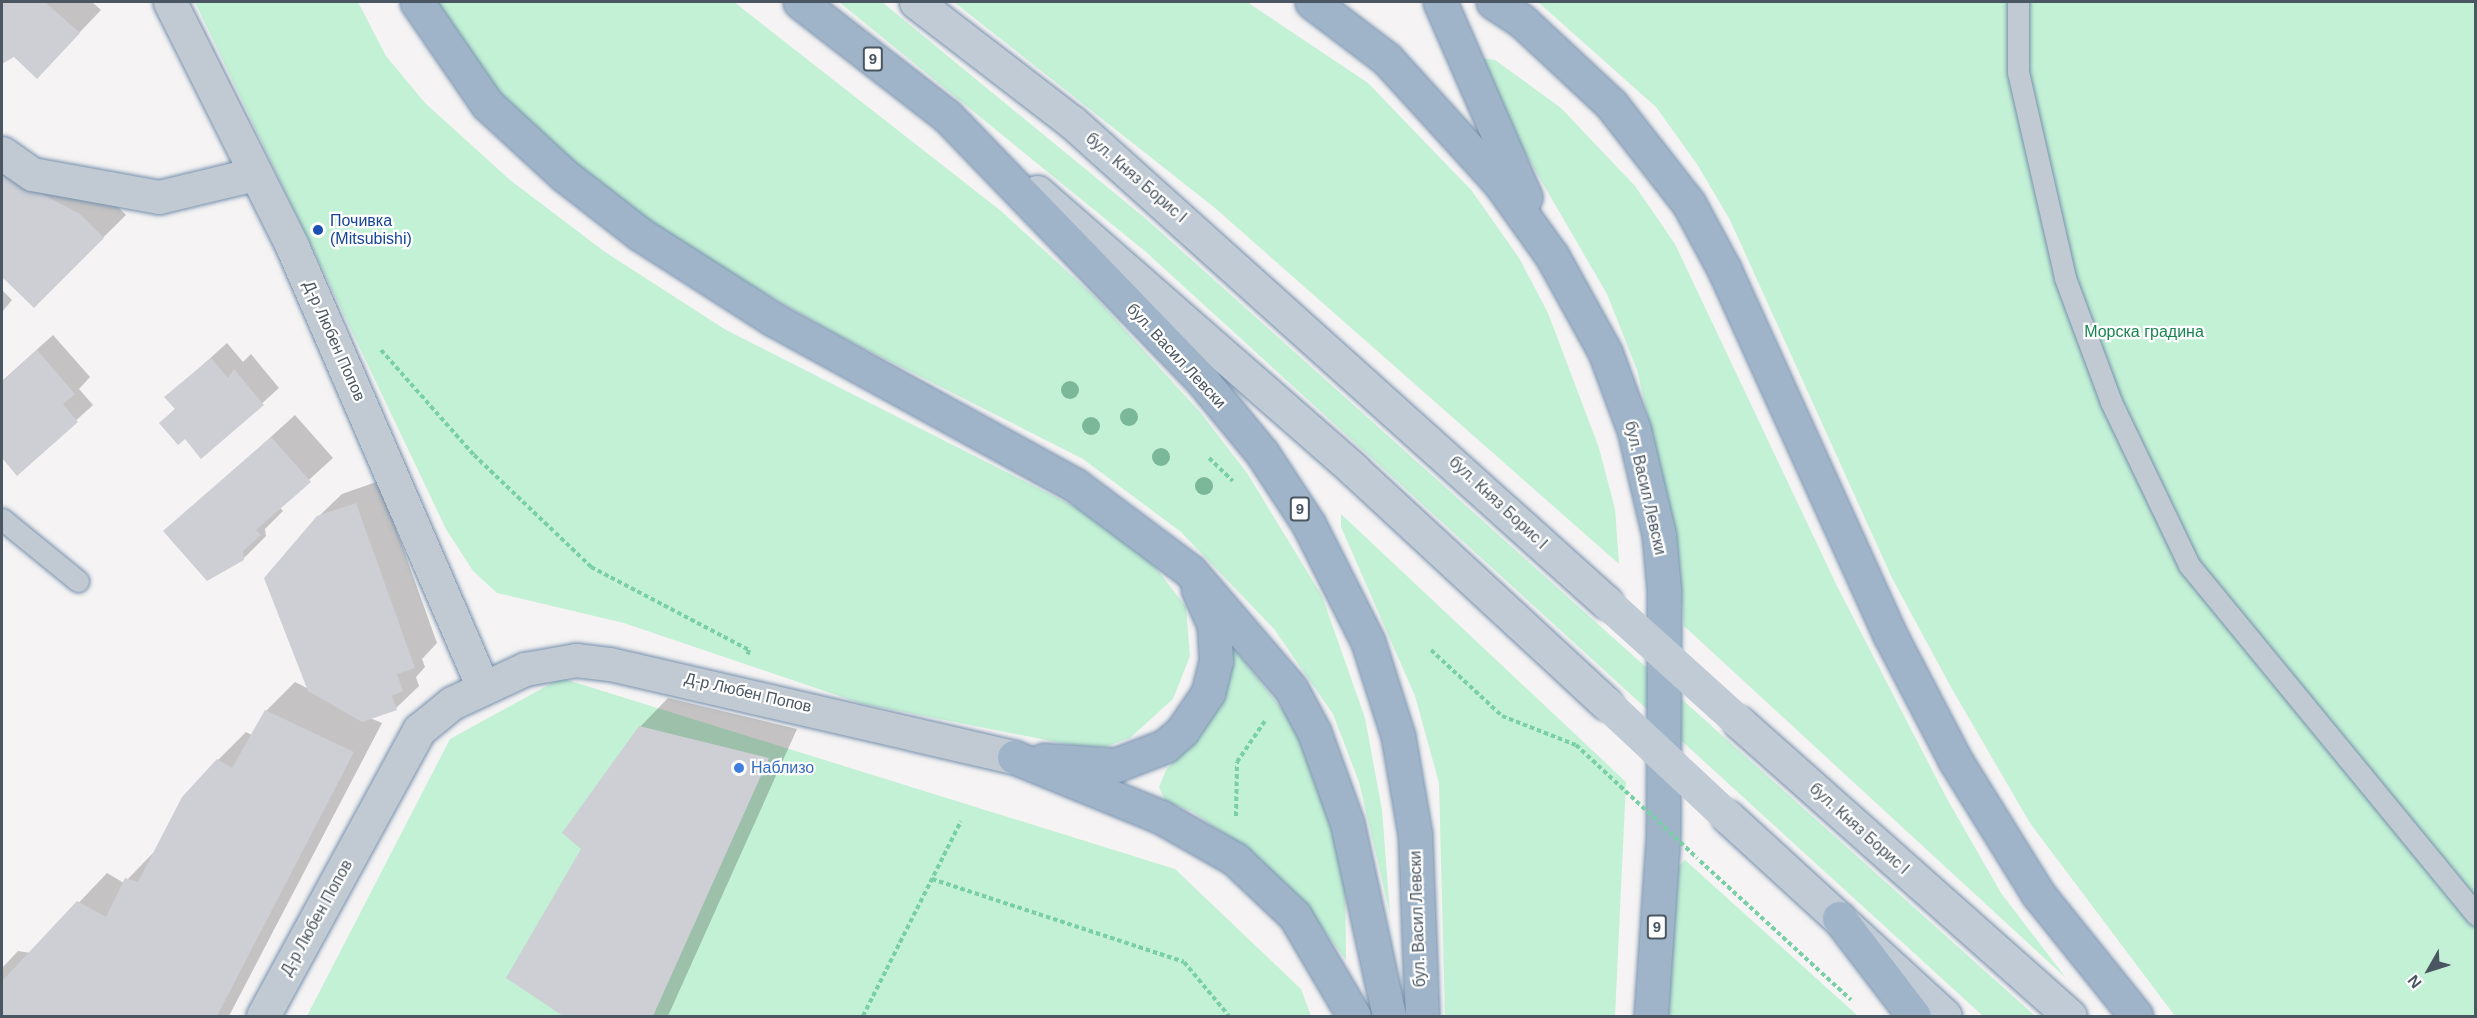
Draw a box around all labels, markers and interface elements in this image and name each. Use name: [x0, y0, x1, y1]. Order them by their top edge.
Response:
road number: 9: [862, 47, 884, 71]
street label: бул. Княз Борис I: [1082, 129, 1190, 227]
place label: Почивка (Mitsubishi): [330, 211, 412, 249]
marker: Почивка (Mitsubishi): [311, 223, 325, 237]
street label: Д-р Любен Попов: [299, 278, 369, 404]
street label: бул. Васил Левски: [1122, 299, 1230, 413]
park label: Морска градина: [2084, 322, 2204, 342]
street label: бул. Васил Левски: [1620, 419, 1670, 557]
street label: бул. Княз Борис I: [1445, 453, 1551, 553]
road number: 9: [1290, 497, 1310, 521]
street label: Д-р Любен Попов: [683, 669, 813, 717]
place label: Наблизо: [751, 758, 814, 778]
marker: Наблизо: [732, 761, 746, 775]
street label: бул. Княз Борис I: [1805, 779, 1913, 879]
street label: бул. Васил Левски: [1406, 850, 1430, 988]
street label: Д-р Любен Попов: [277, 857, 357, 979]
road number: 9: [1646, 915, 1668, 939]
north arrow: [2399, 940, 2459, 1000]
text: N: [2404, 972, 2425, 991]

